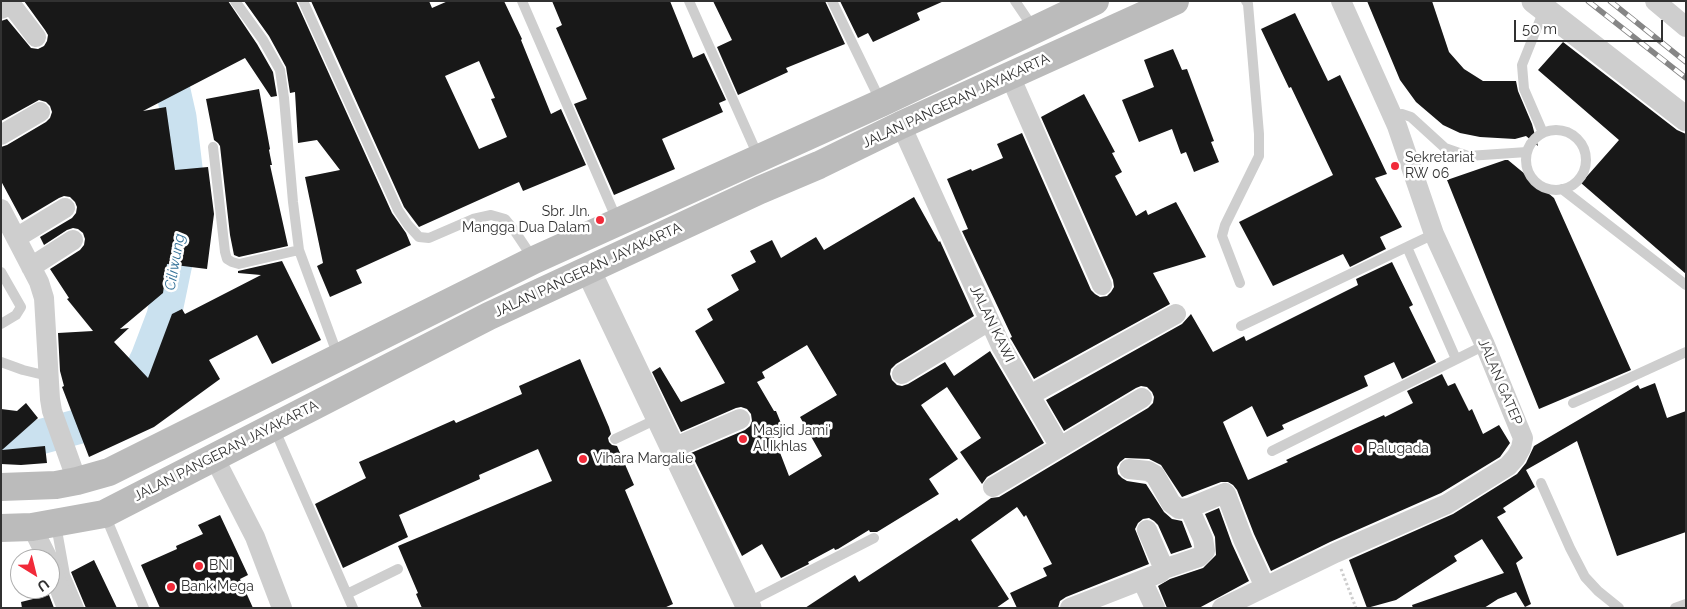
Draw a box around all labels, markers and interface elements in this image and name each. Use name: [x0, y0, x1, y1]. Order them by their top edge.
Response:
scale bar: [1517, 10, 1666, 42]
text: 50 m: [1522, 20, 1557, 38]
street label: JALAN PANGERAN JAYAKARTA: [860, 50, 1052, 152]
place label: Sekretariat RW 06: [1405, 150, 1475, 182]
marker: Sekretariat RW 06: [1389, 160, 1401, 172]
place label: Sbr. Jln. Mangga Dua Dalam: [462, 204, 590, 236]
marker: Sbr. Jln. Mangga Dua Dalam: [594, 214, 606, 226]
street label: JALAN PANGERAN JAYAKARTA: [492, 219, 684, 321]
water label: Ciliwung: [161, 232, 189, 292]
street label: JALAN KAWI: [966, 283, 1018, 365]
street label: JALAN GATEP: [1474, 336, 1526, 428]
street label: JALAN PANGERAN JAYAKARTA: [131, 397, 321, 505]
place label: Masjid Jami' Al Ikhlas: [753, 423, 831, 456]
marker: Masjid Jami' Al Ikhlas: [737, 433, 749, 445]
place label: Palugada: [1368, 441, 1429, 457]
marker: Palugada: [1352, 443, 1364, 455]
place label: Vihara Margalie: [593, 451, 693, 467]
marker: Vihara Margalie: [577, 453, 589, 465]
north arrow: [10, 549, 60, 599]
place label: BNI: [209, 558, 233, 574]
marker: BNI: [193, 560, 205, 572]
text: U: [34, 576, 52, 595]
place label: Bank Mega: [181, 579, 254, 595]
marker: Bank Mega: [165, 581, 177, 593]

